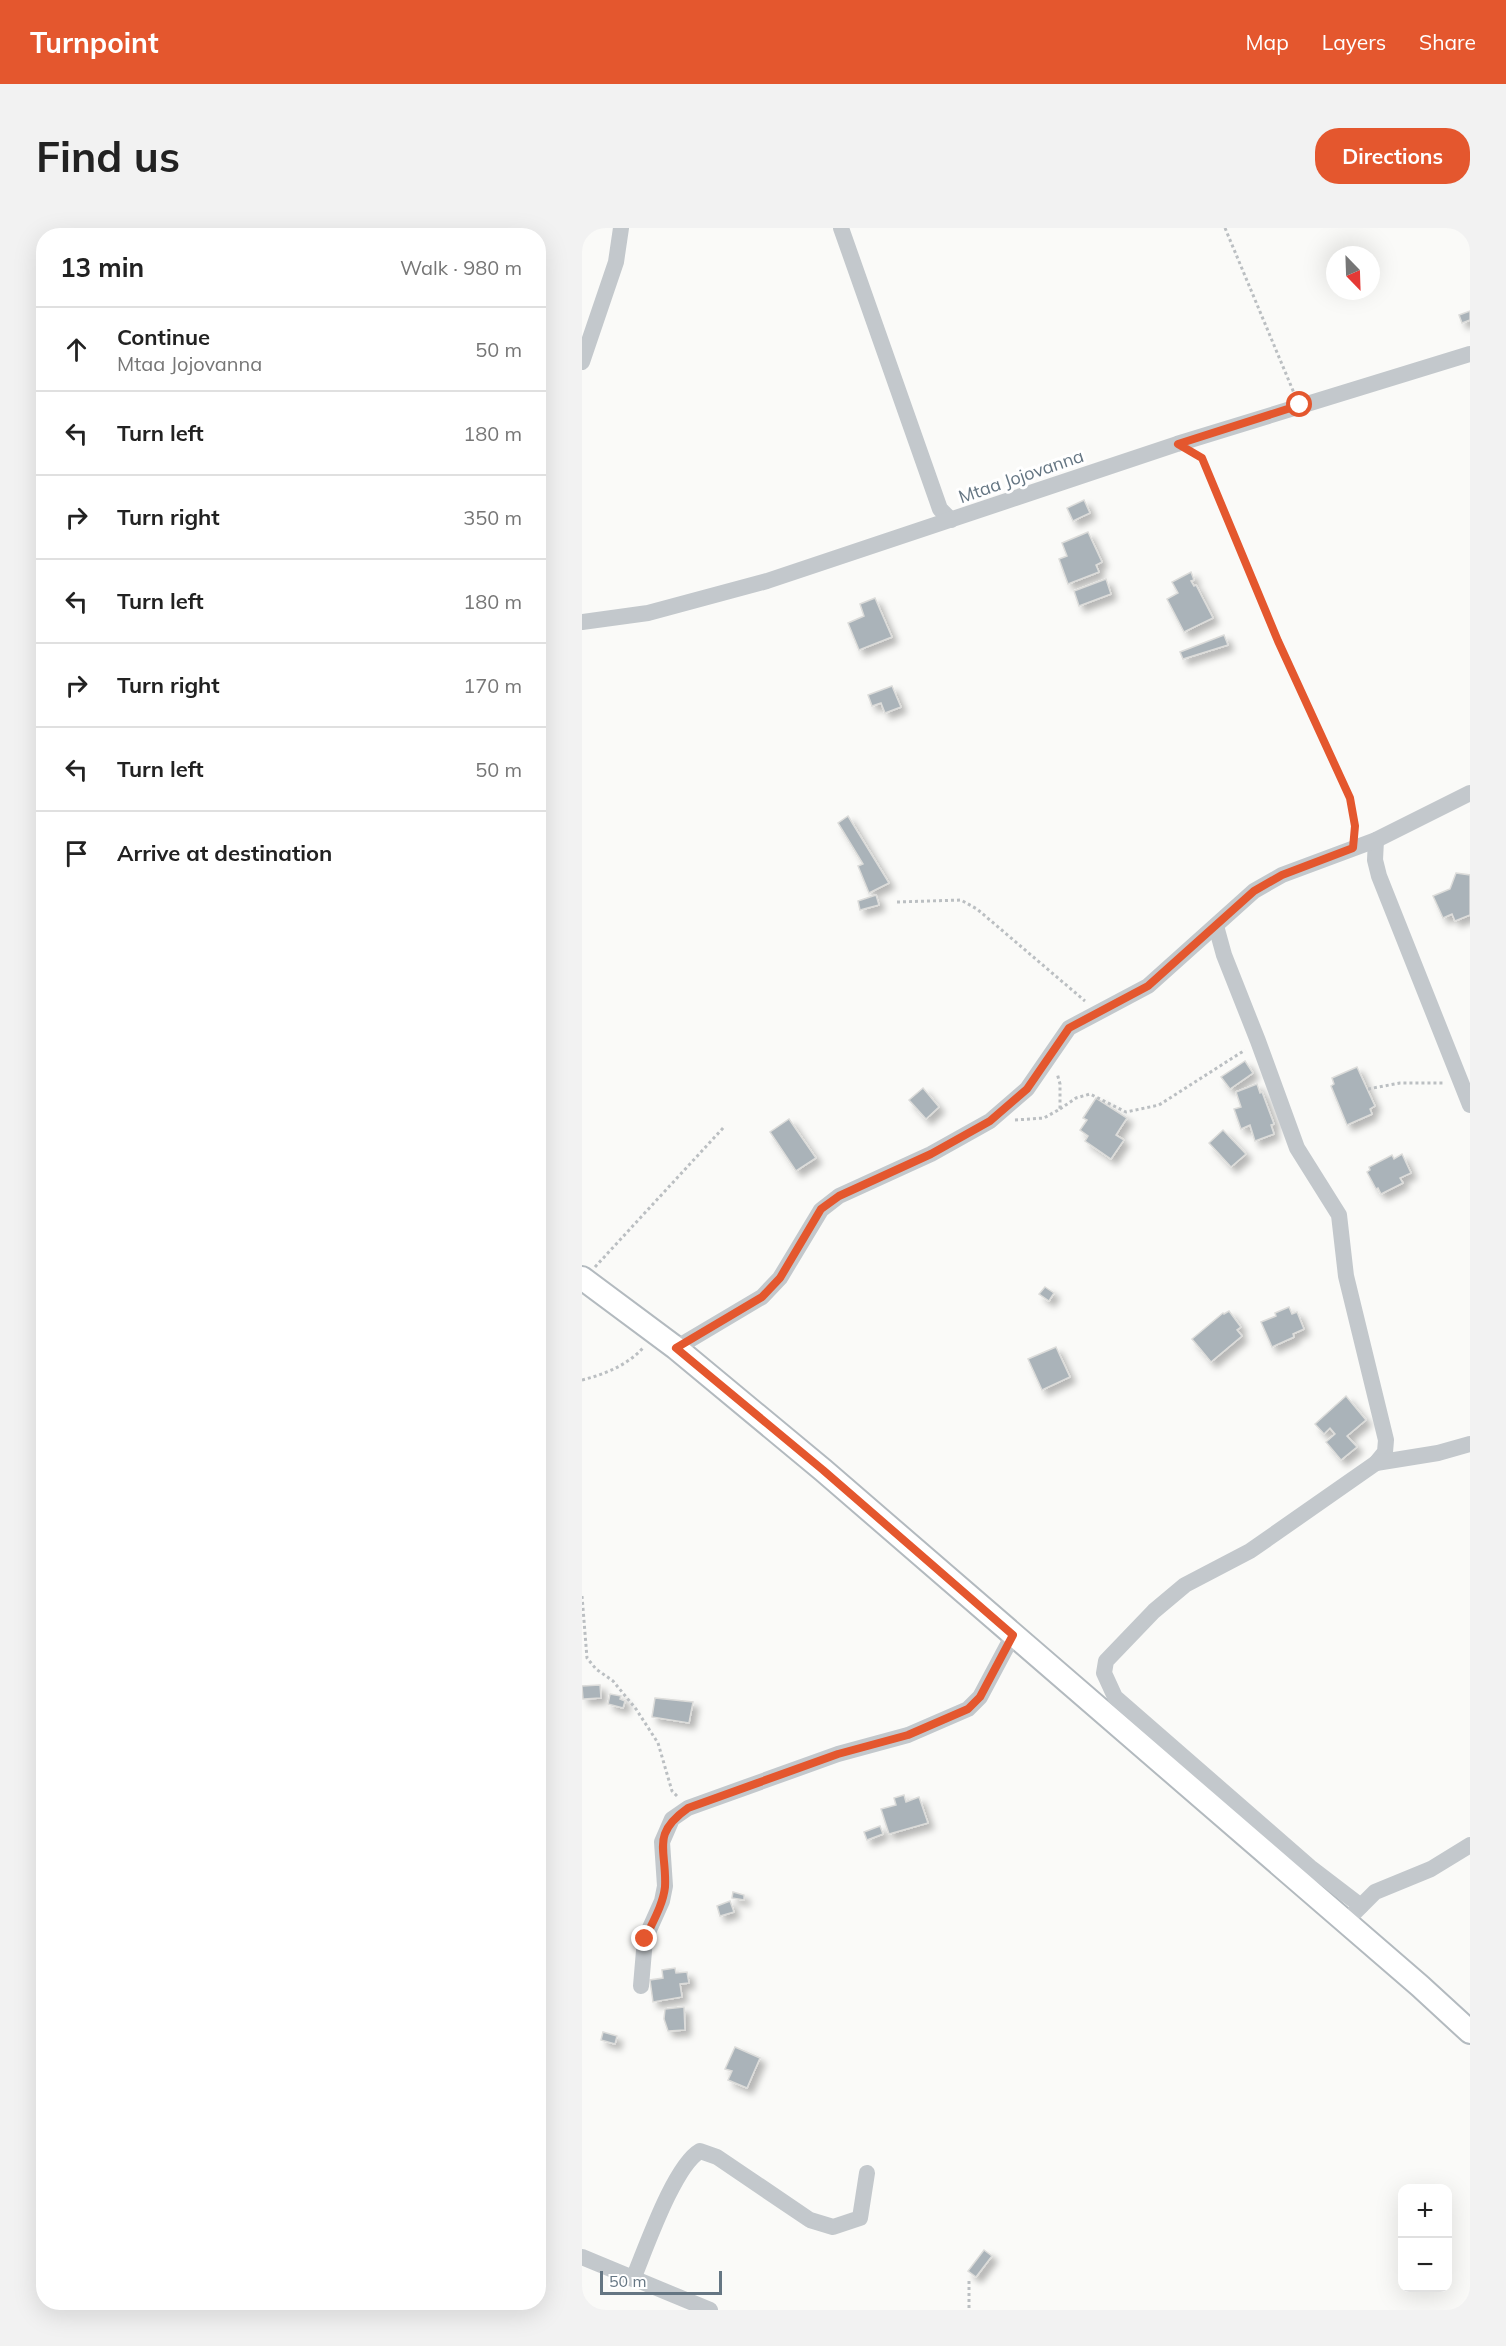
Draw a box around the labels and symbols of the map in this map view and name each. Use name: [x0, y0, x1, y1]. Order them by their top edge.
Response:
north arrow: [1326, 246, 1380, 300]
route start: [1286, 391, 1312, 417]
street label: Mtaa Jojovanna: [955, 444, 1087, 508]
route end: [631, 1925, 657, 1951]
scale bar: [600, 2268, 722, 2296]

